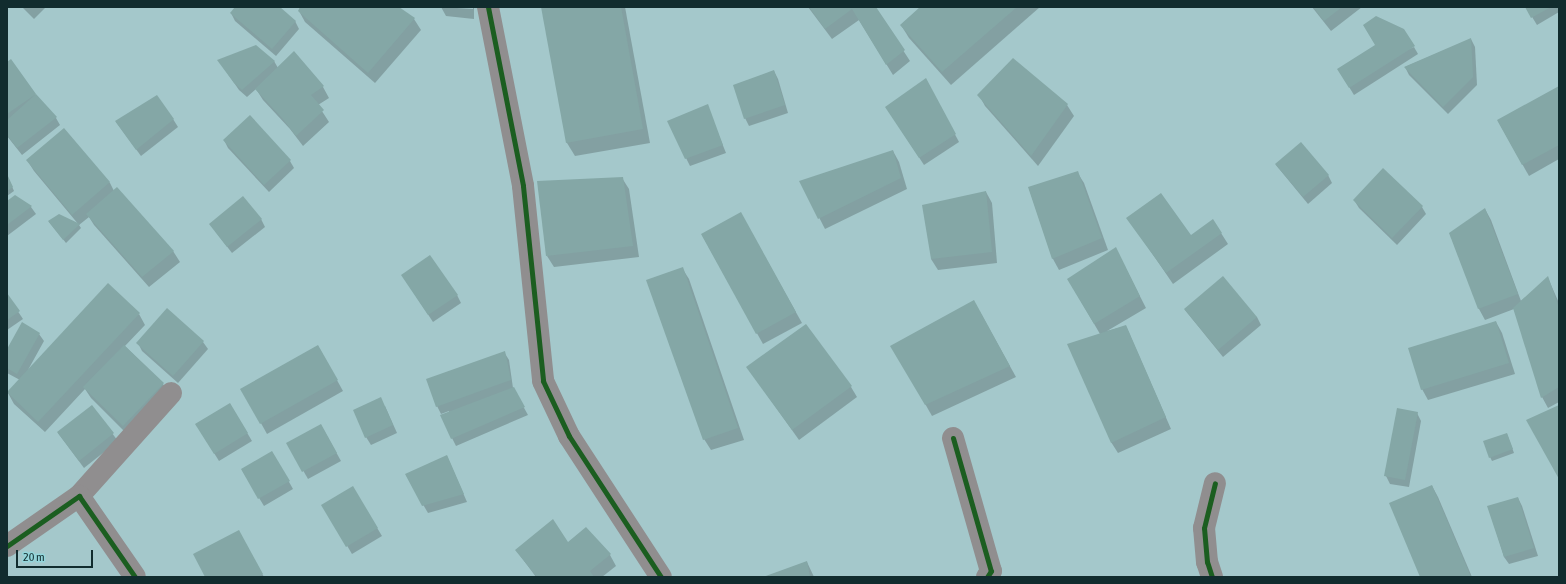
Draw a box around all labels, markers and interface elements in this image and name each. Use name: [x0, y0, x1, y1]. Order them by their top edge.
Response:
scale bar: [18, 542, 95, 568]
text: 20 m: [23, 550, 45, 564]

